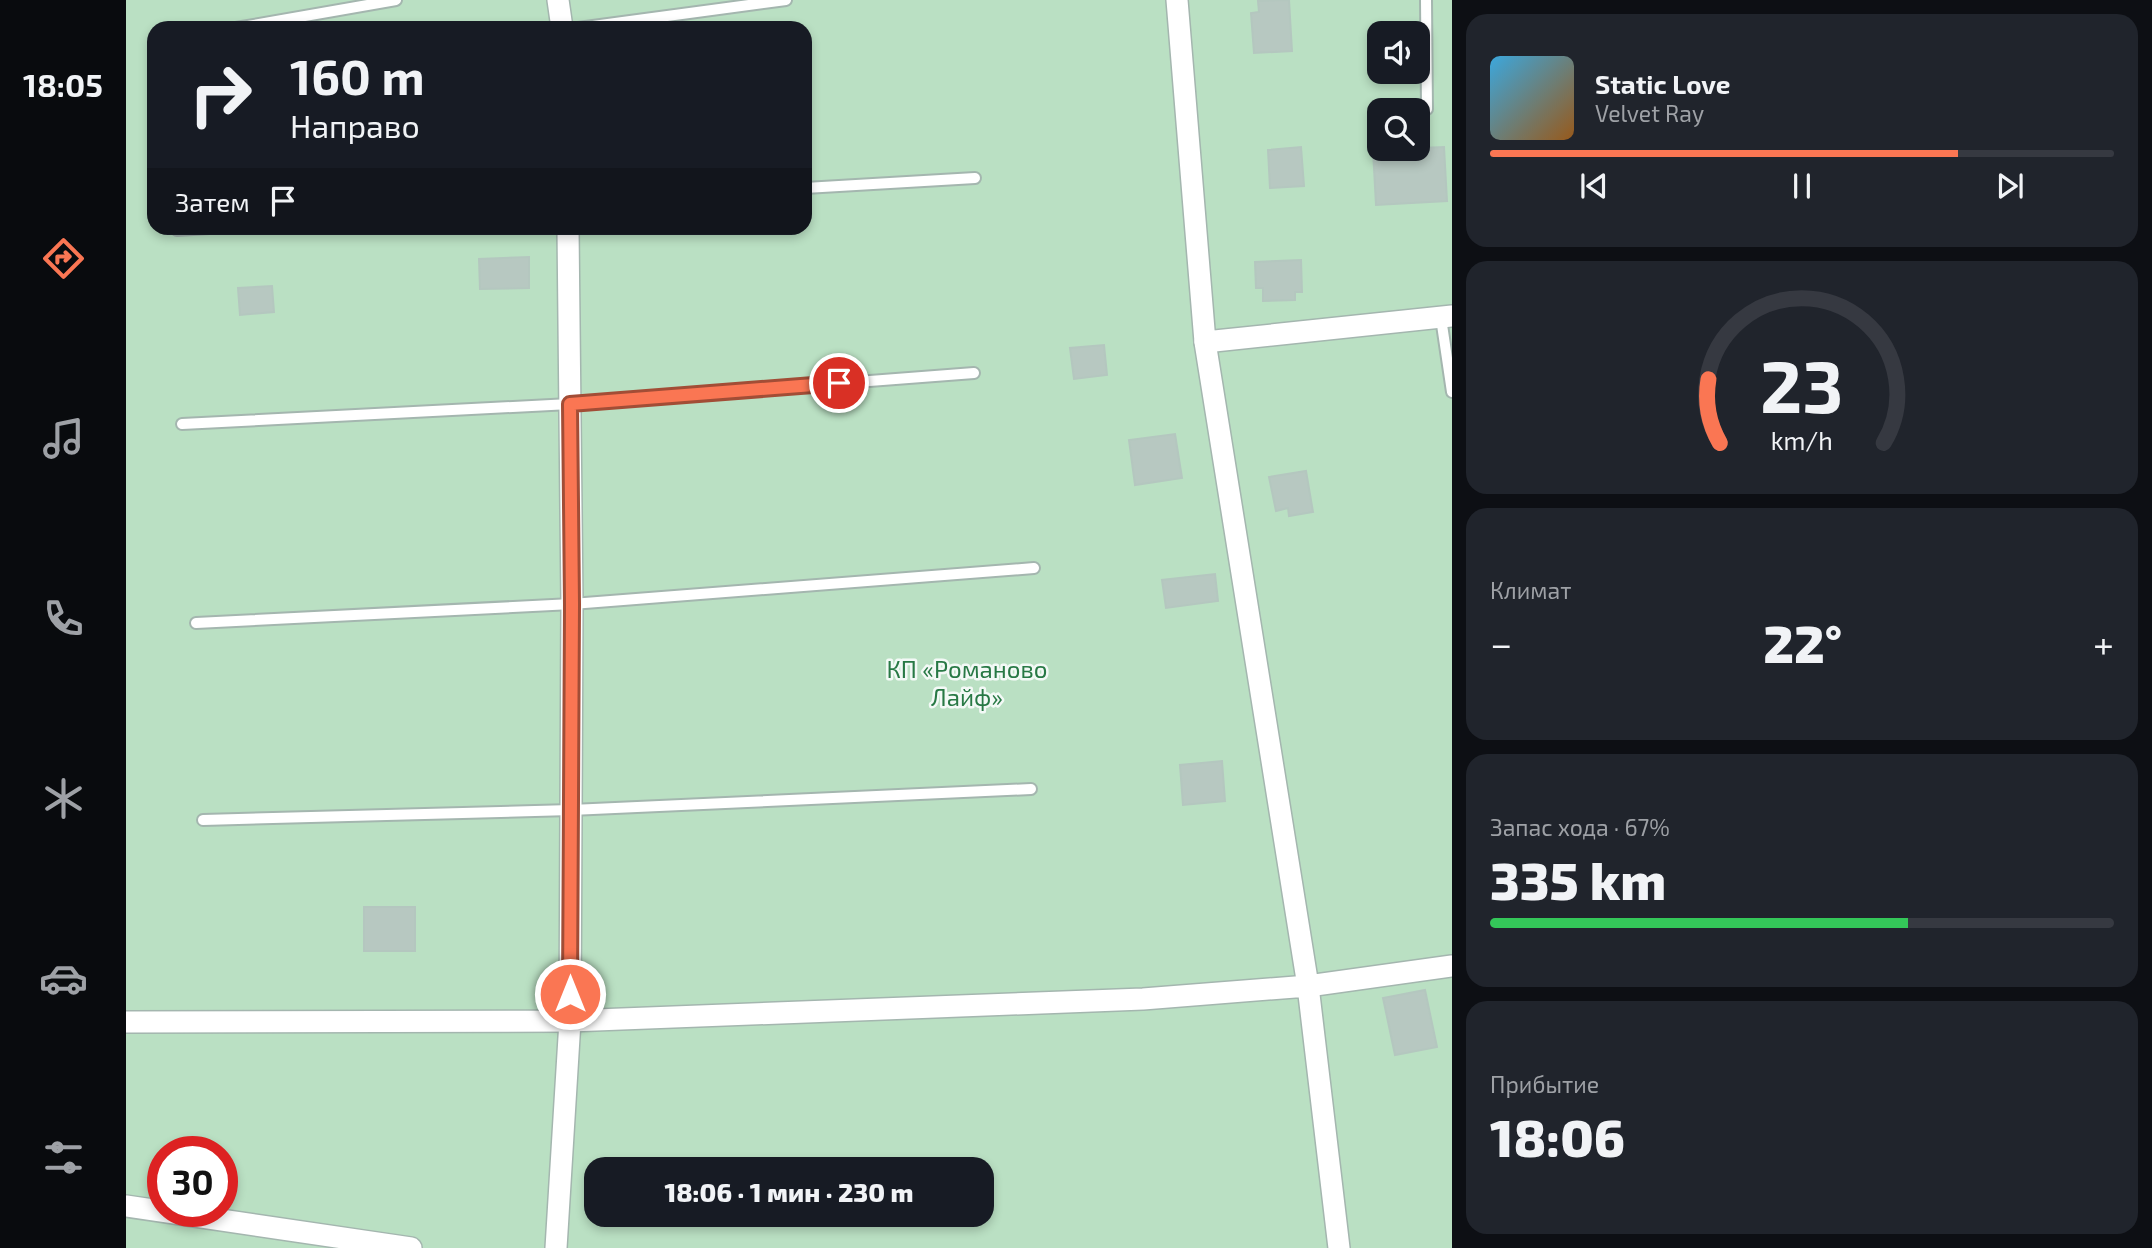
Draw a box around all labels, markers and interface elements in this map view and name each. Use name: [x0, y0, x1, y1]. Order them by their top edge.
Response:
map controls: [1367, 21, 1430, 161]
button: sound: [1367, 21, 1430, 84]
text: 160 m: [290, 46, 425, 105]
icon: right: [175, 49, 266, 140]
text: 18:05: [23, 65, 103, 103]
text: Static Love: [1595, 68, 1731, 99]
button: search: [1367, 98, 1430, 161]
text: Velvet Ray: [1595, 99, 1704, 127]
text: Направо: [290, 106, 420, 144]
icon: previous: [1575, 167, 1613, 205]
icon: pause: [1783, 167, 1821, 205]
icon: next: [1991, 167, 2029, 205]
icon: arrive: [264, 182, 302, 220]
text: Затем: [175, 186, 250, 217]
icon: directions: [39, 234, 88, 283]
text: 23: [1760, 341, 1844, 429]
pin: [809, 353, 869, 413]
icon: arrive: [820, 364, 858, 402]
icon: music: [39, 414, 88, 463]
text: km/h: [1771, 425, 1833, 455]
text: Климат: [1490, 576, 1571, 604]
icon: phone: [39, 594, 88, 643]
text: 22°: [1763, 611, 1842, 673]
text: −: [1490, 620, 1512, 666]
text: +: [2093, 620, 2114, 666]
park label: КП «Романово Лайф»: [886, 654, 1048, 711]
icon: climate: [39, 774, 88, 823]
text: Запас хода · 67%: [1490, 813, 1670, 841]
text: 335 km: [1490, 848, 1666, 910]
icon: car: [39, 954, 88, 1003]
position arrow: [533, 957, 607, 1031]
text: Прибытие: [1490, 1070, 1599, 1098]
text: 18:06: [1490, 1105, 1625, 1167]
icon: filters: [39, 1133, 88, 1182]
speed limit sign: 30: [147, 1136, 238, 1227]
text: 18:06 · 1 мин · 230 m: [664, 1176, 914, 1207]

